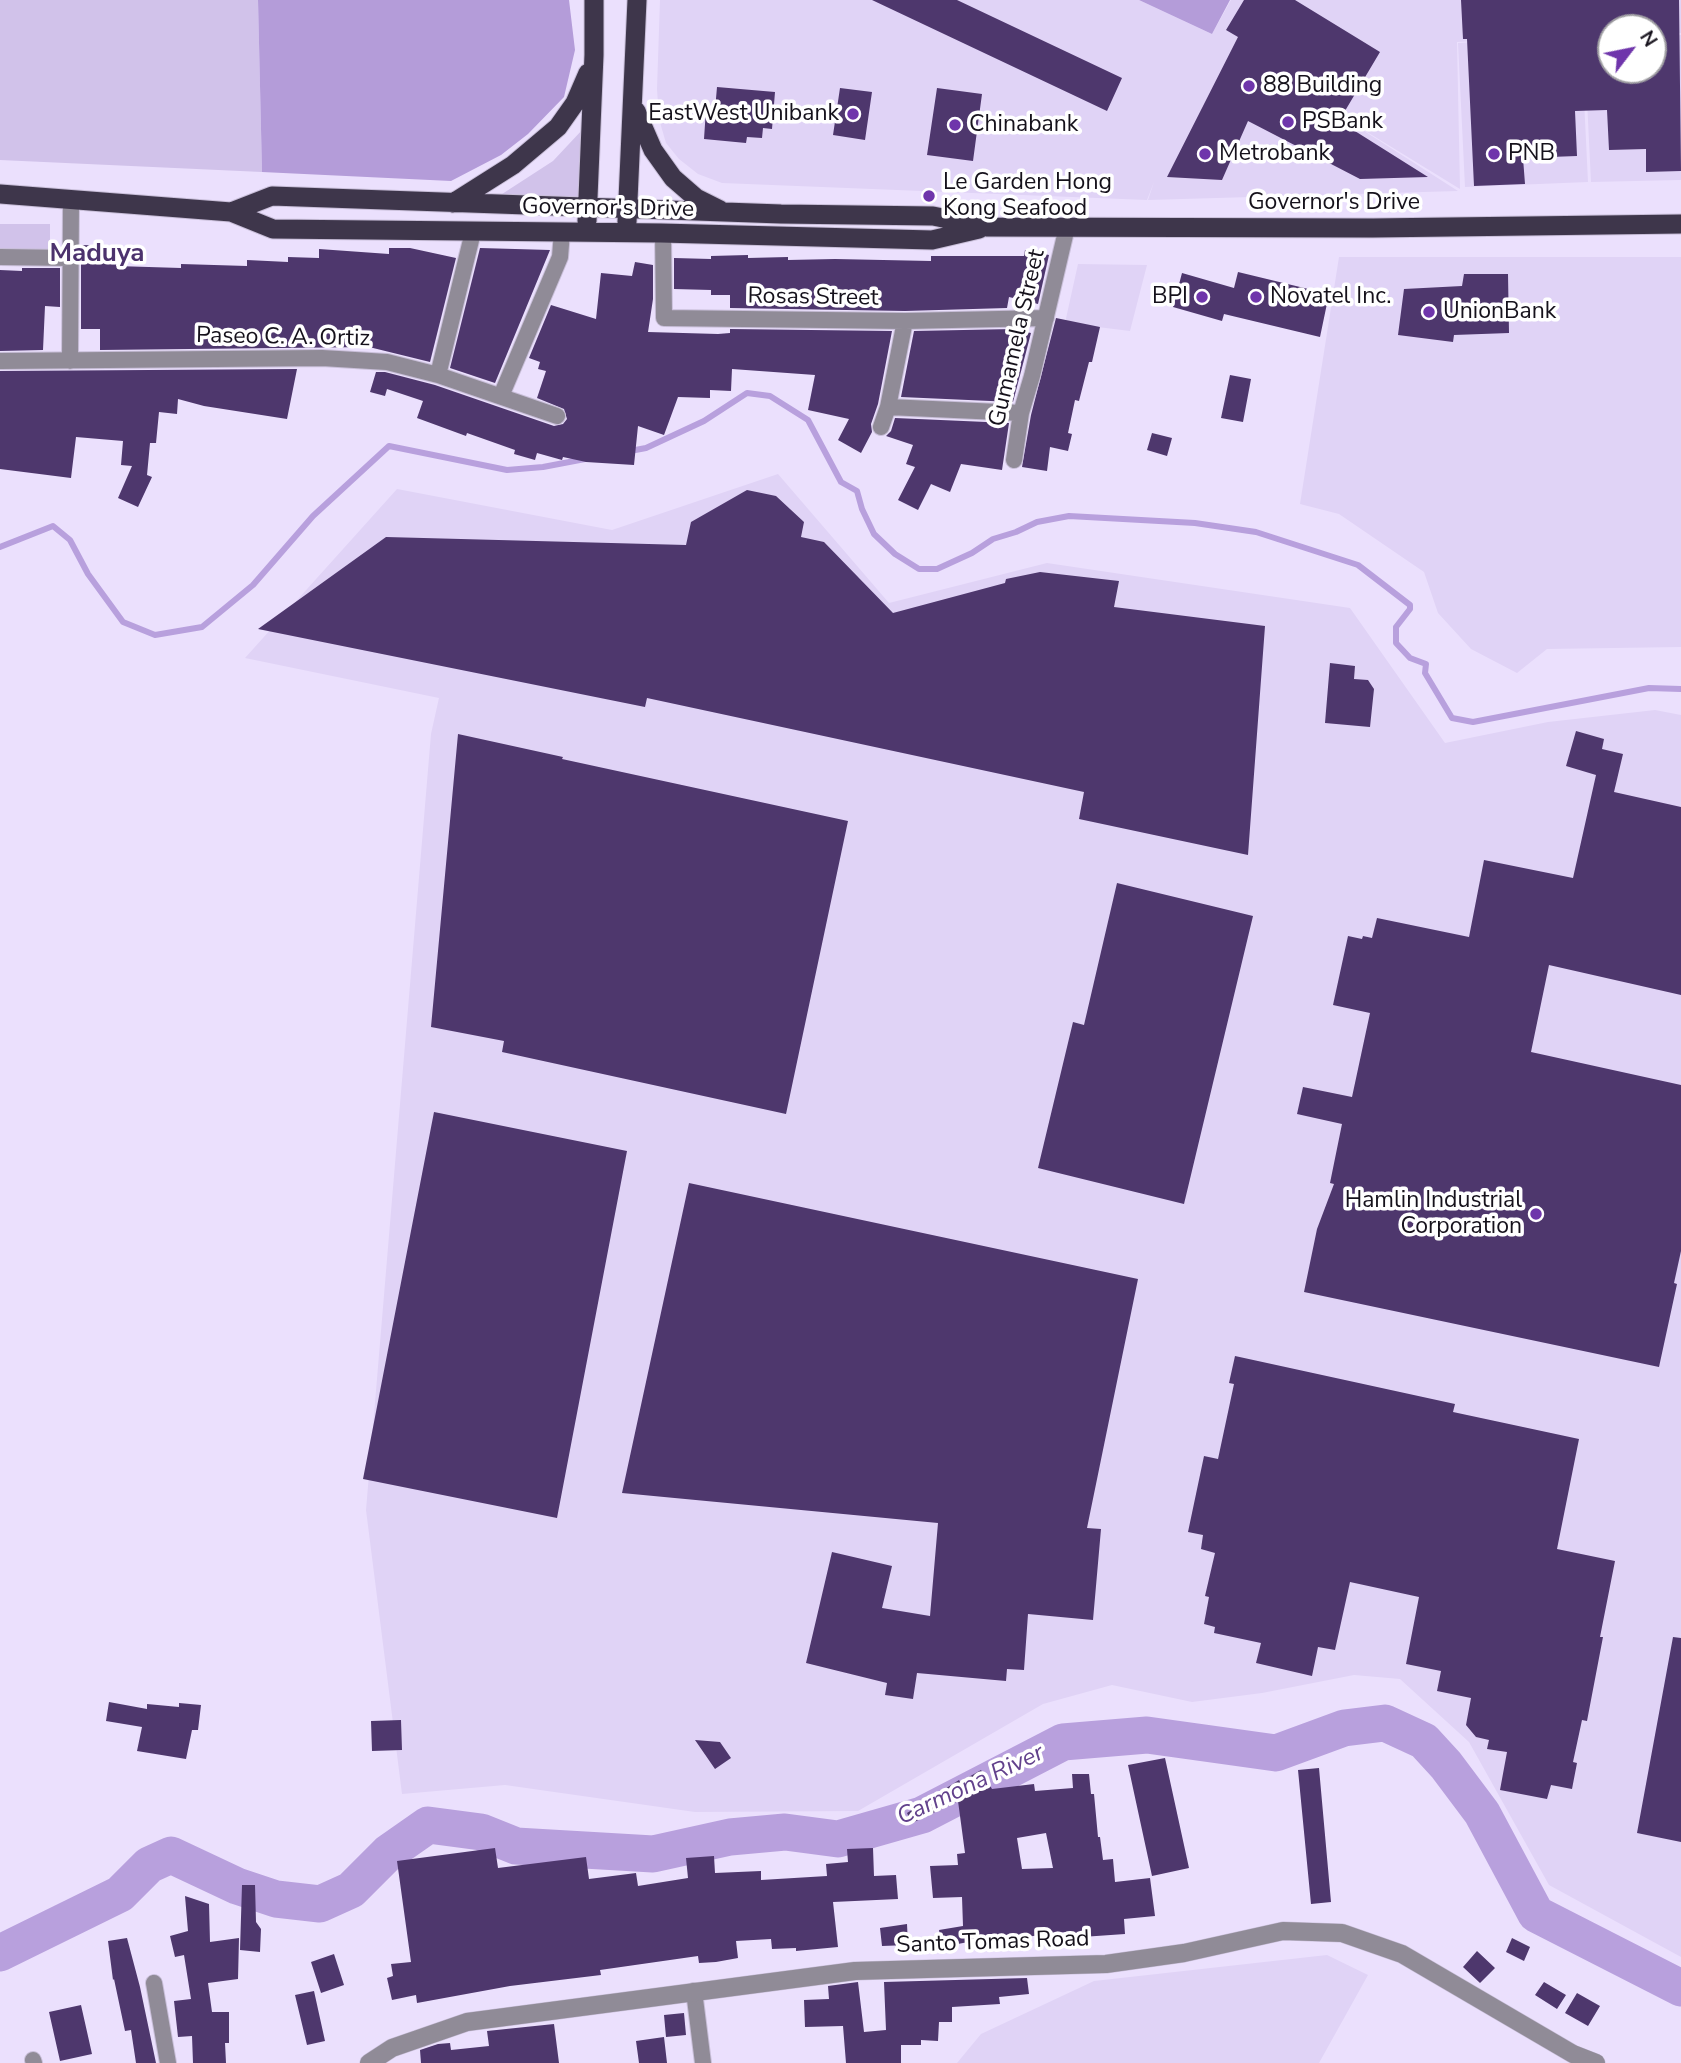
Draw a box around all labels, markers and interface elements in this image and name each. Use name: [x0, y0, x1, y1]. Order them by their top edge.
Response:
north arrow: [1597, 14, 1667, 84]
text: N: [1633, 26, 1663, 52]
place label: 88 Building: [1263, 72, 1382, 100]
marker: 88 Building: [1241, 78, 1257, 94]
place label: EastWest Unibank: [648, 100, 839, 128]
marker: EastWest Unibank: [845, 106, 861, 122]
place label: PSBank: [1302, 108, 1383, 136]
place label: Chinabank: [969, 111, 1078, 139]
marker: PSBank: [1280, 114, 1296, 130]
marker: Chinabank: [947, 117, 963, 133]
place label: Metrobank: [1219, 140, 1330, 168]
place label: PNB: [1508, 140, 1555, 168]
marker: Metrobank: [1197, 146, 1213, 162]
marker: PNB: [1486, 146, 1502, 162]
place label: Le Garden Hong Kong Seafood: [943, 169, 1112, 223]
marker: Le Garden Hong Kong Seafood: [921, 188, 937, 204]
street label: Governor's Drive: [1248, 189, 1420, 217]
street label: Governor's Drive: [522, 194, 694, 224]
district label: Maduya: [49, 239, 145, 271]
street label: Gumamela Street: [984, 247, 1052, 429]
street label: Rosas Street: [747, 283, 879, 313]
place label: BPI: [1152, 283, 1188, 311]
place label: Novatel Inc.: [1270, 283, 1391, 311]
marker: BPI: [1194, 289, 1210, 305]
marker: Novatel Inc.: [1248, 289, 1264, 305]
place label: UnionBank: [1443, 298, 1556, 326]
marker: UnionBank: [1421, 304, 1437, 320]
street label: Paseo C. A. Ortiz: [196, 323, 370, 353]
place label: Hamlin Industrial Corporation: [1345, 1187, 1522, 1241]
marker: Hamlin Industrial Corporation: [1528, 1206, 1544, 1222]
water label: Carmona River: [893, 1739, 1049, 1833]
street label: Santo Tomas Road: [896, 1926, 1090, 1960]

